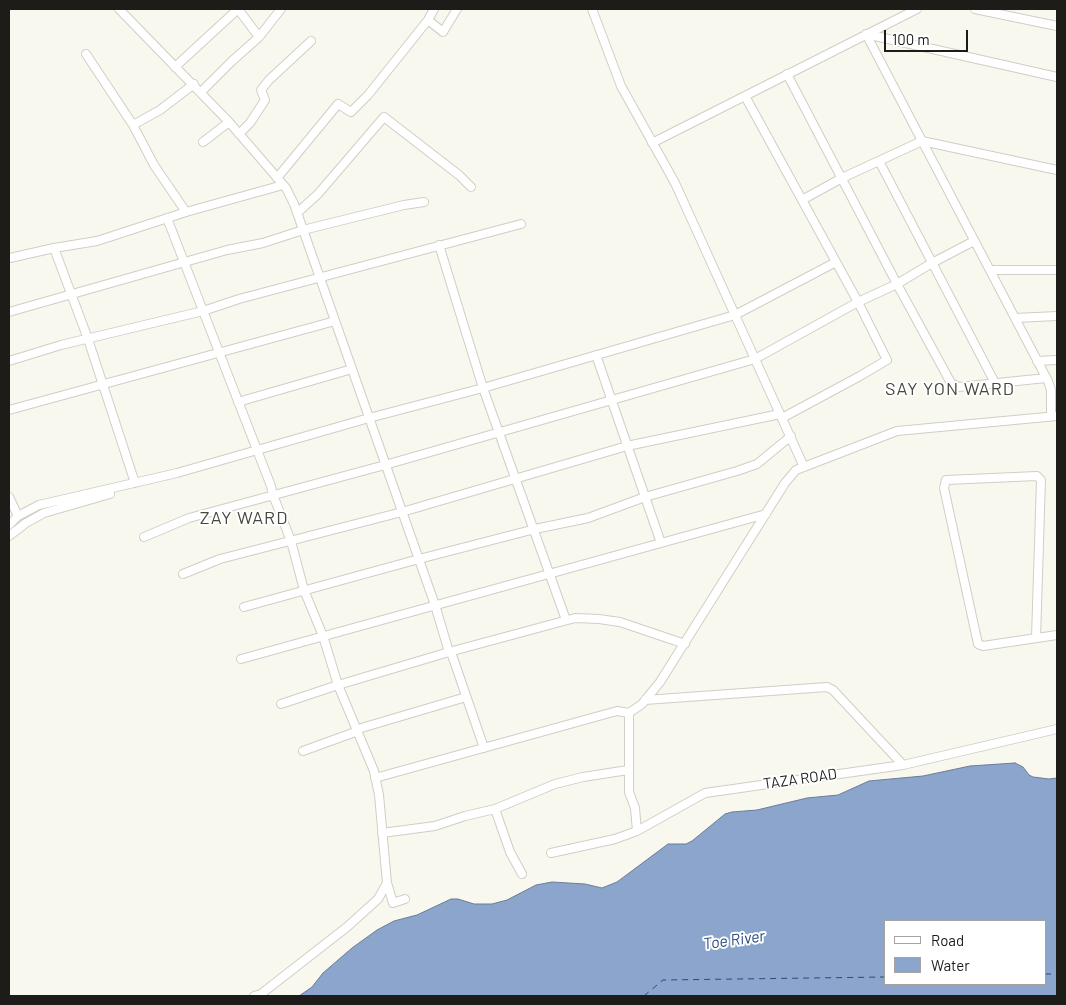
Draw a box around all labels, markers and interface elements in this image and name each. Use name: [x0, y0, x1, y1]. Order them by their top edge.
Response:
scale bar: [886, 20, 970, 52]
text: 100 m: [892, 30, 930, 48]
district label: SAY YON WARD: [884, 378, 1016, 400]
district label: ZAY WARD: [199, 507, 289, 529]
street label: TAZA ROAD: [762, 765, 838, 793]
legend: [884, 920, 1046, 985]
water label: Toe River: [702, 926, 766, 954]
text: Road: [931, 931, 964, 949]
text: Water: [931, 956, 970, 974]

